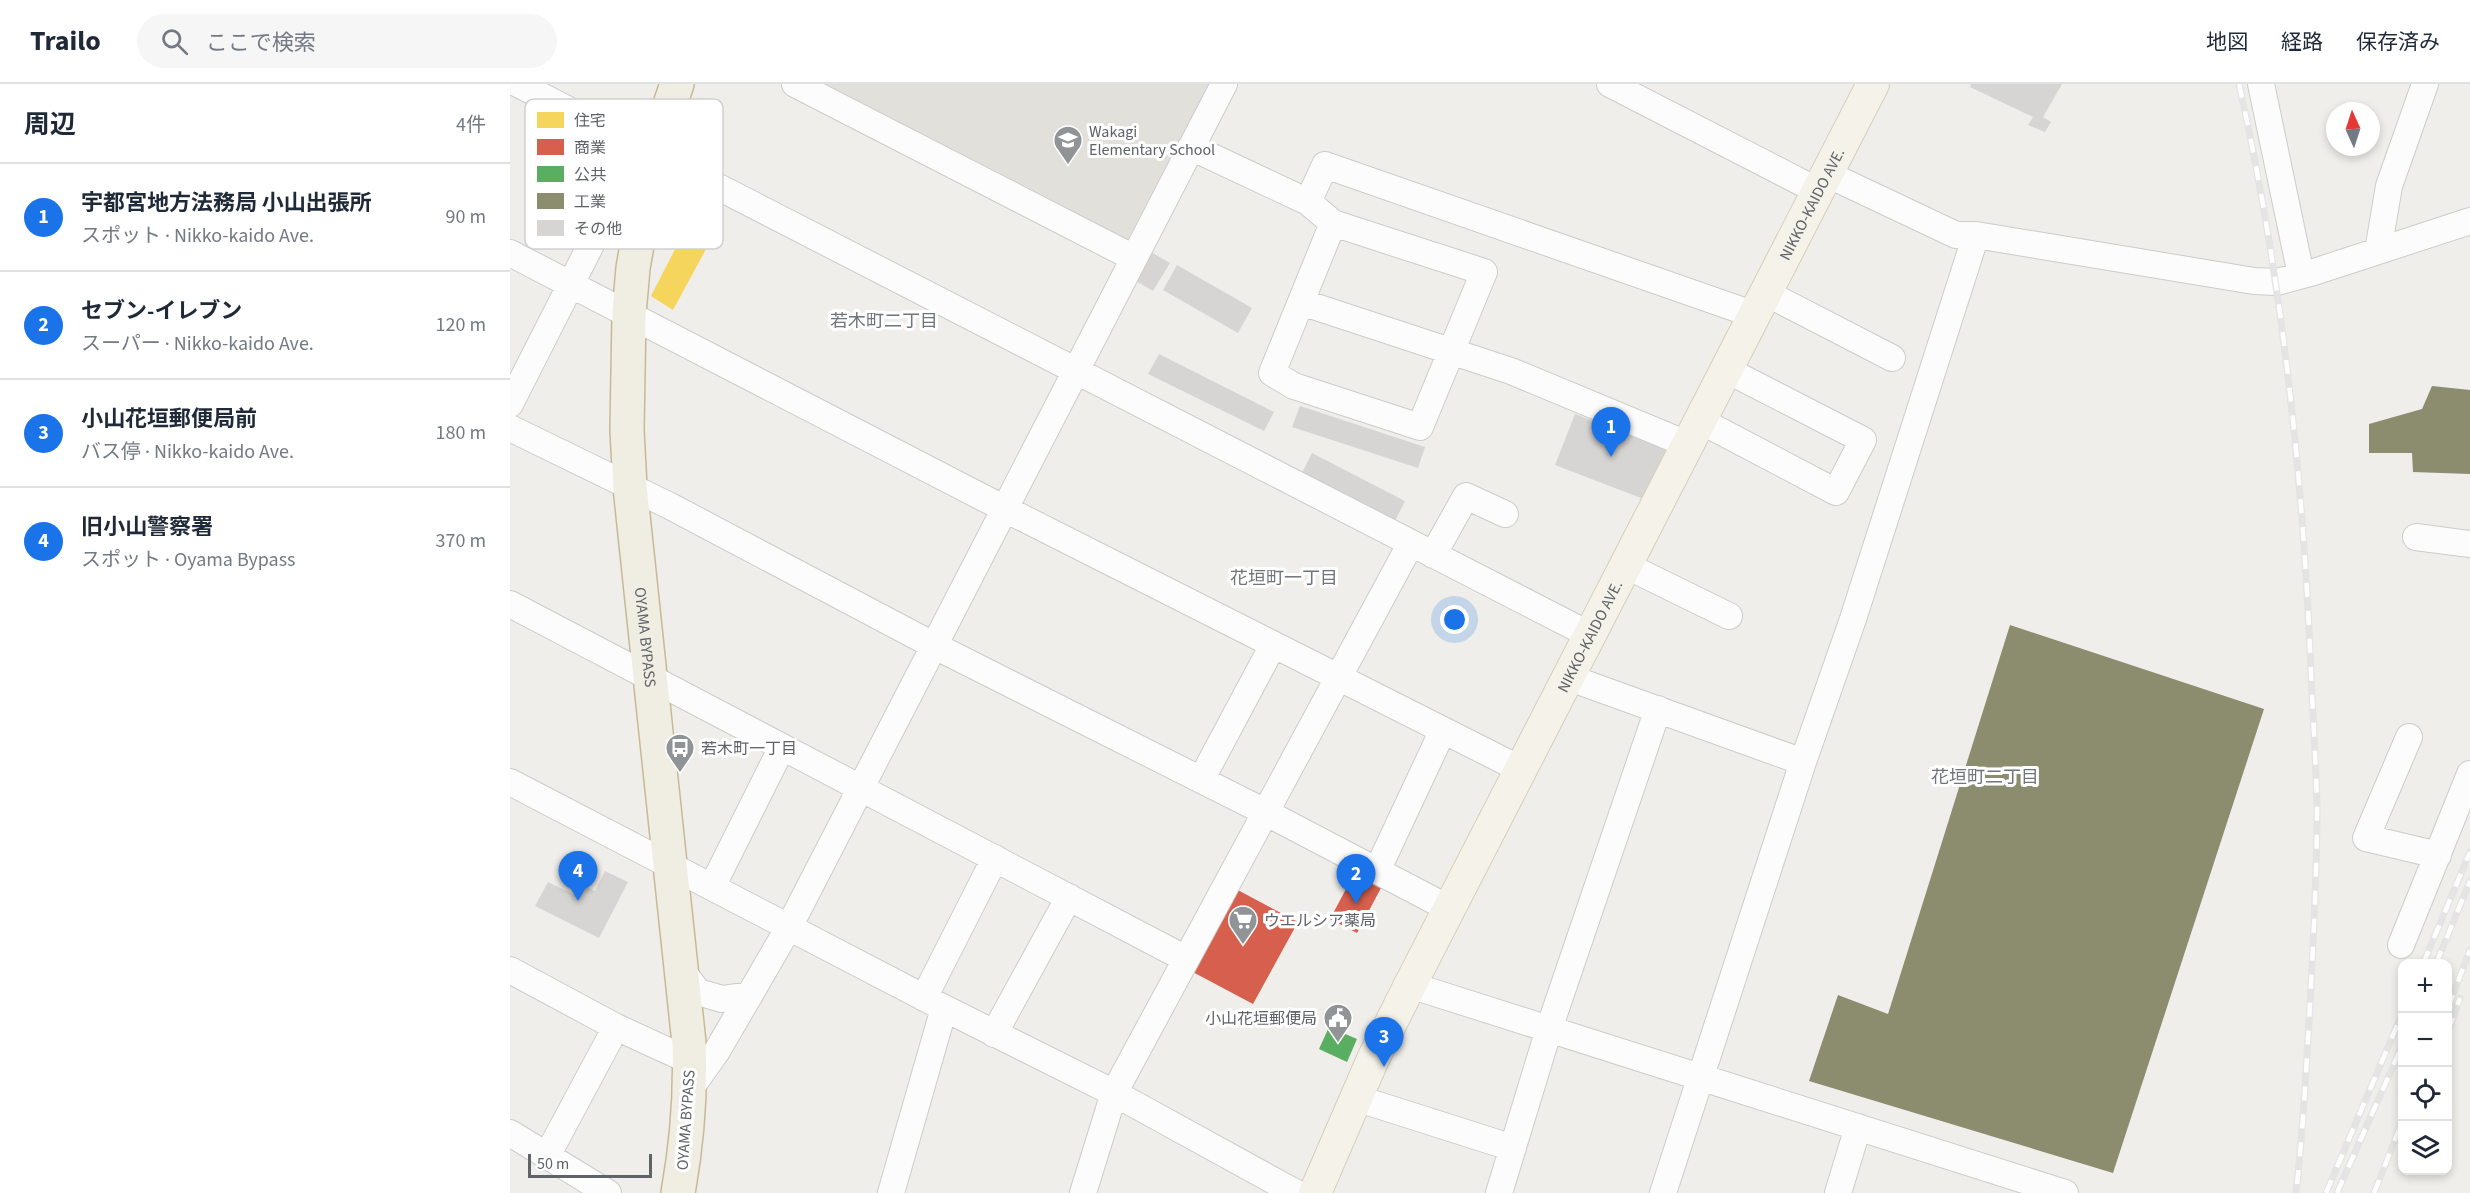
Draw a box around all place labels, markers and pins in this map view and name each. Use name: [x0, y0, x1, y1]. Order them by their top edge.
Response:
place label: Wakagi Elementary School: [1089, 121, 1215, 161]
school or university icon: Wakagi Elementary School: [1052, 124, 1084, 166]
pin: 1: [1592, 408, 1630, 457]
bus stop icon: 若木町一丁目: [664, 732, 696, 774]
place label: 若木町一丁目: [701, 738, 797, 760]
pin: 4: [558, 852, 598, 901]
pin: 2: [1336, 854, 1376, 904]
supermarket icon: ウエルシア薬局: [1227, 904, 1259, 946]
place label: ウエルシア薬局: [1264, 910, 1376, 932]
public building icon: 小山花垣郵便局: [1322, 1002, 1354, 1044]
place label: 小山花垣郵便局: [1205, 1008, 1317, 1030]
pin: 3: [1364, 1018, 1404, 1067]

